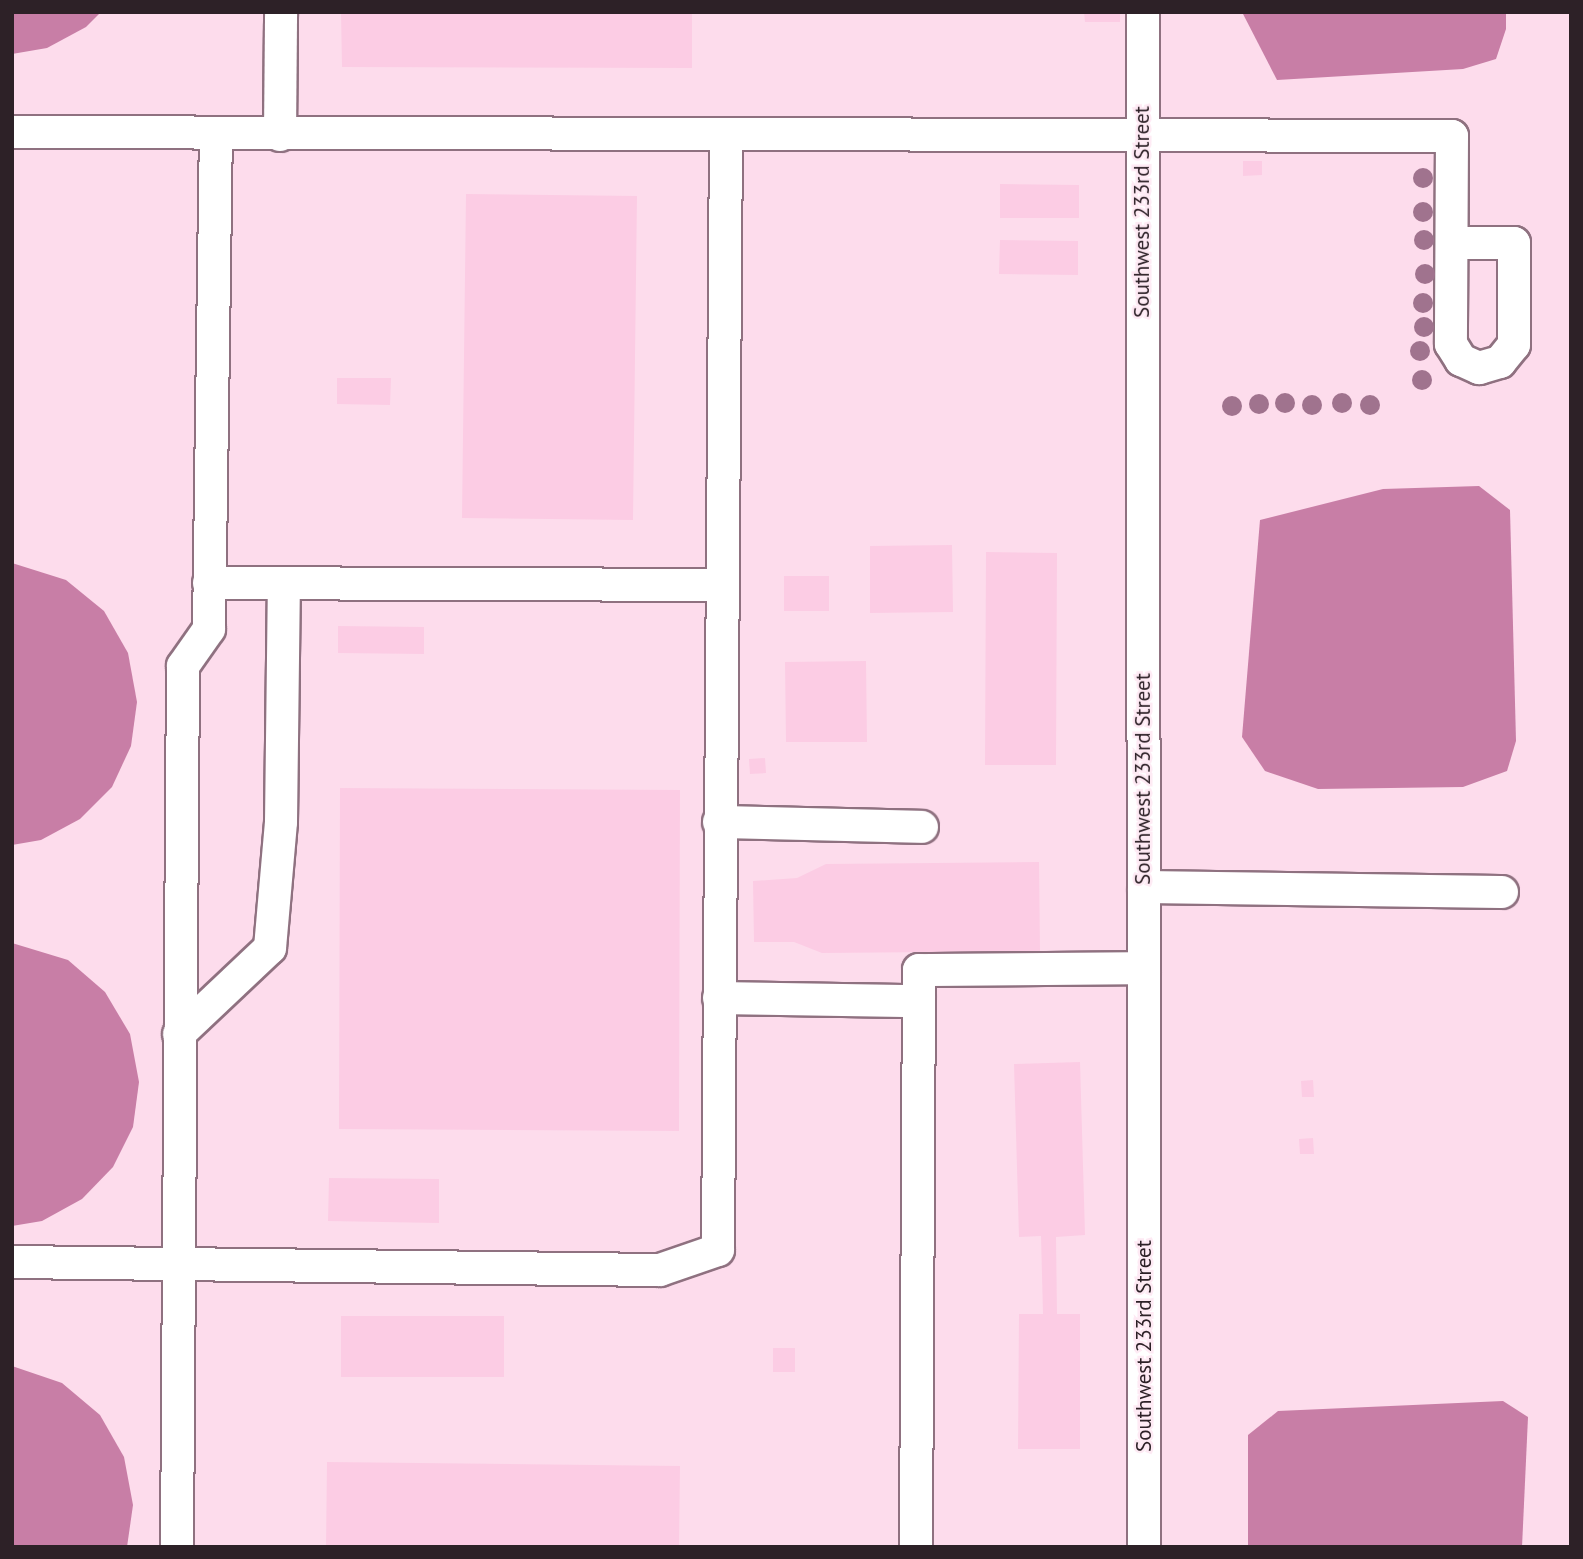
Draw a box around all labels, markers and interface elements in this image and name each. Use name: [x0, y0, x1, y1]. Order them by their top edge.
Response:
street label: Southwest 233rd Street: [1129, 106, 1155, 318]
street label: Southwest 233rd Street: [1130, 673, 1156, 885]
street label: Southwest 233rd Street: [1131, 1240, 1157, 1452]

